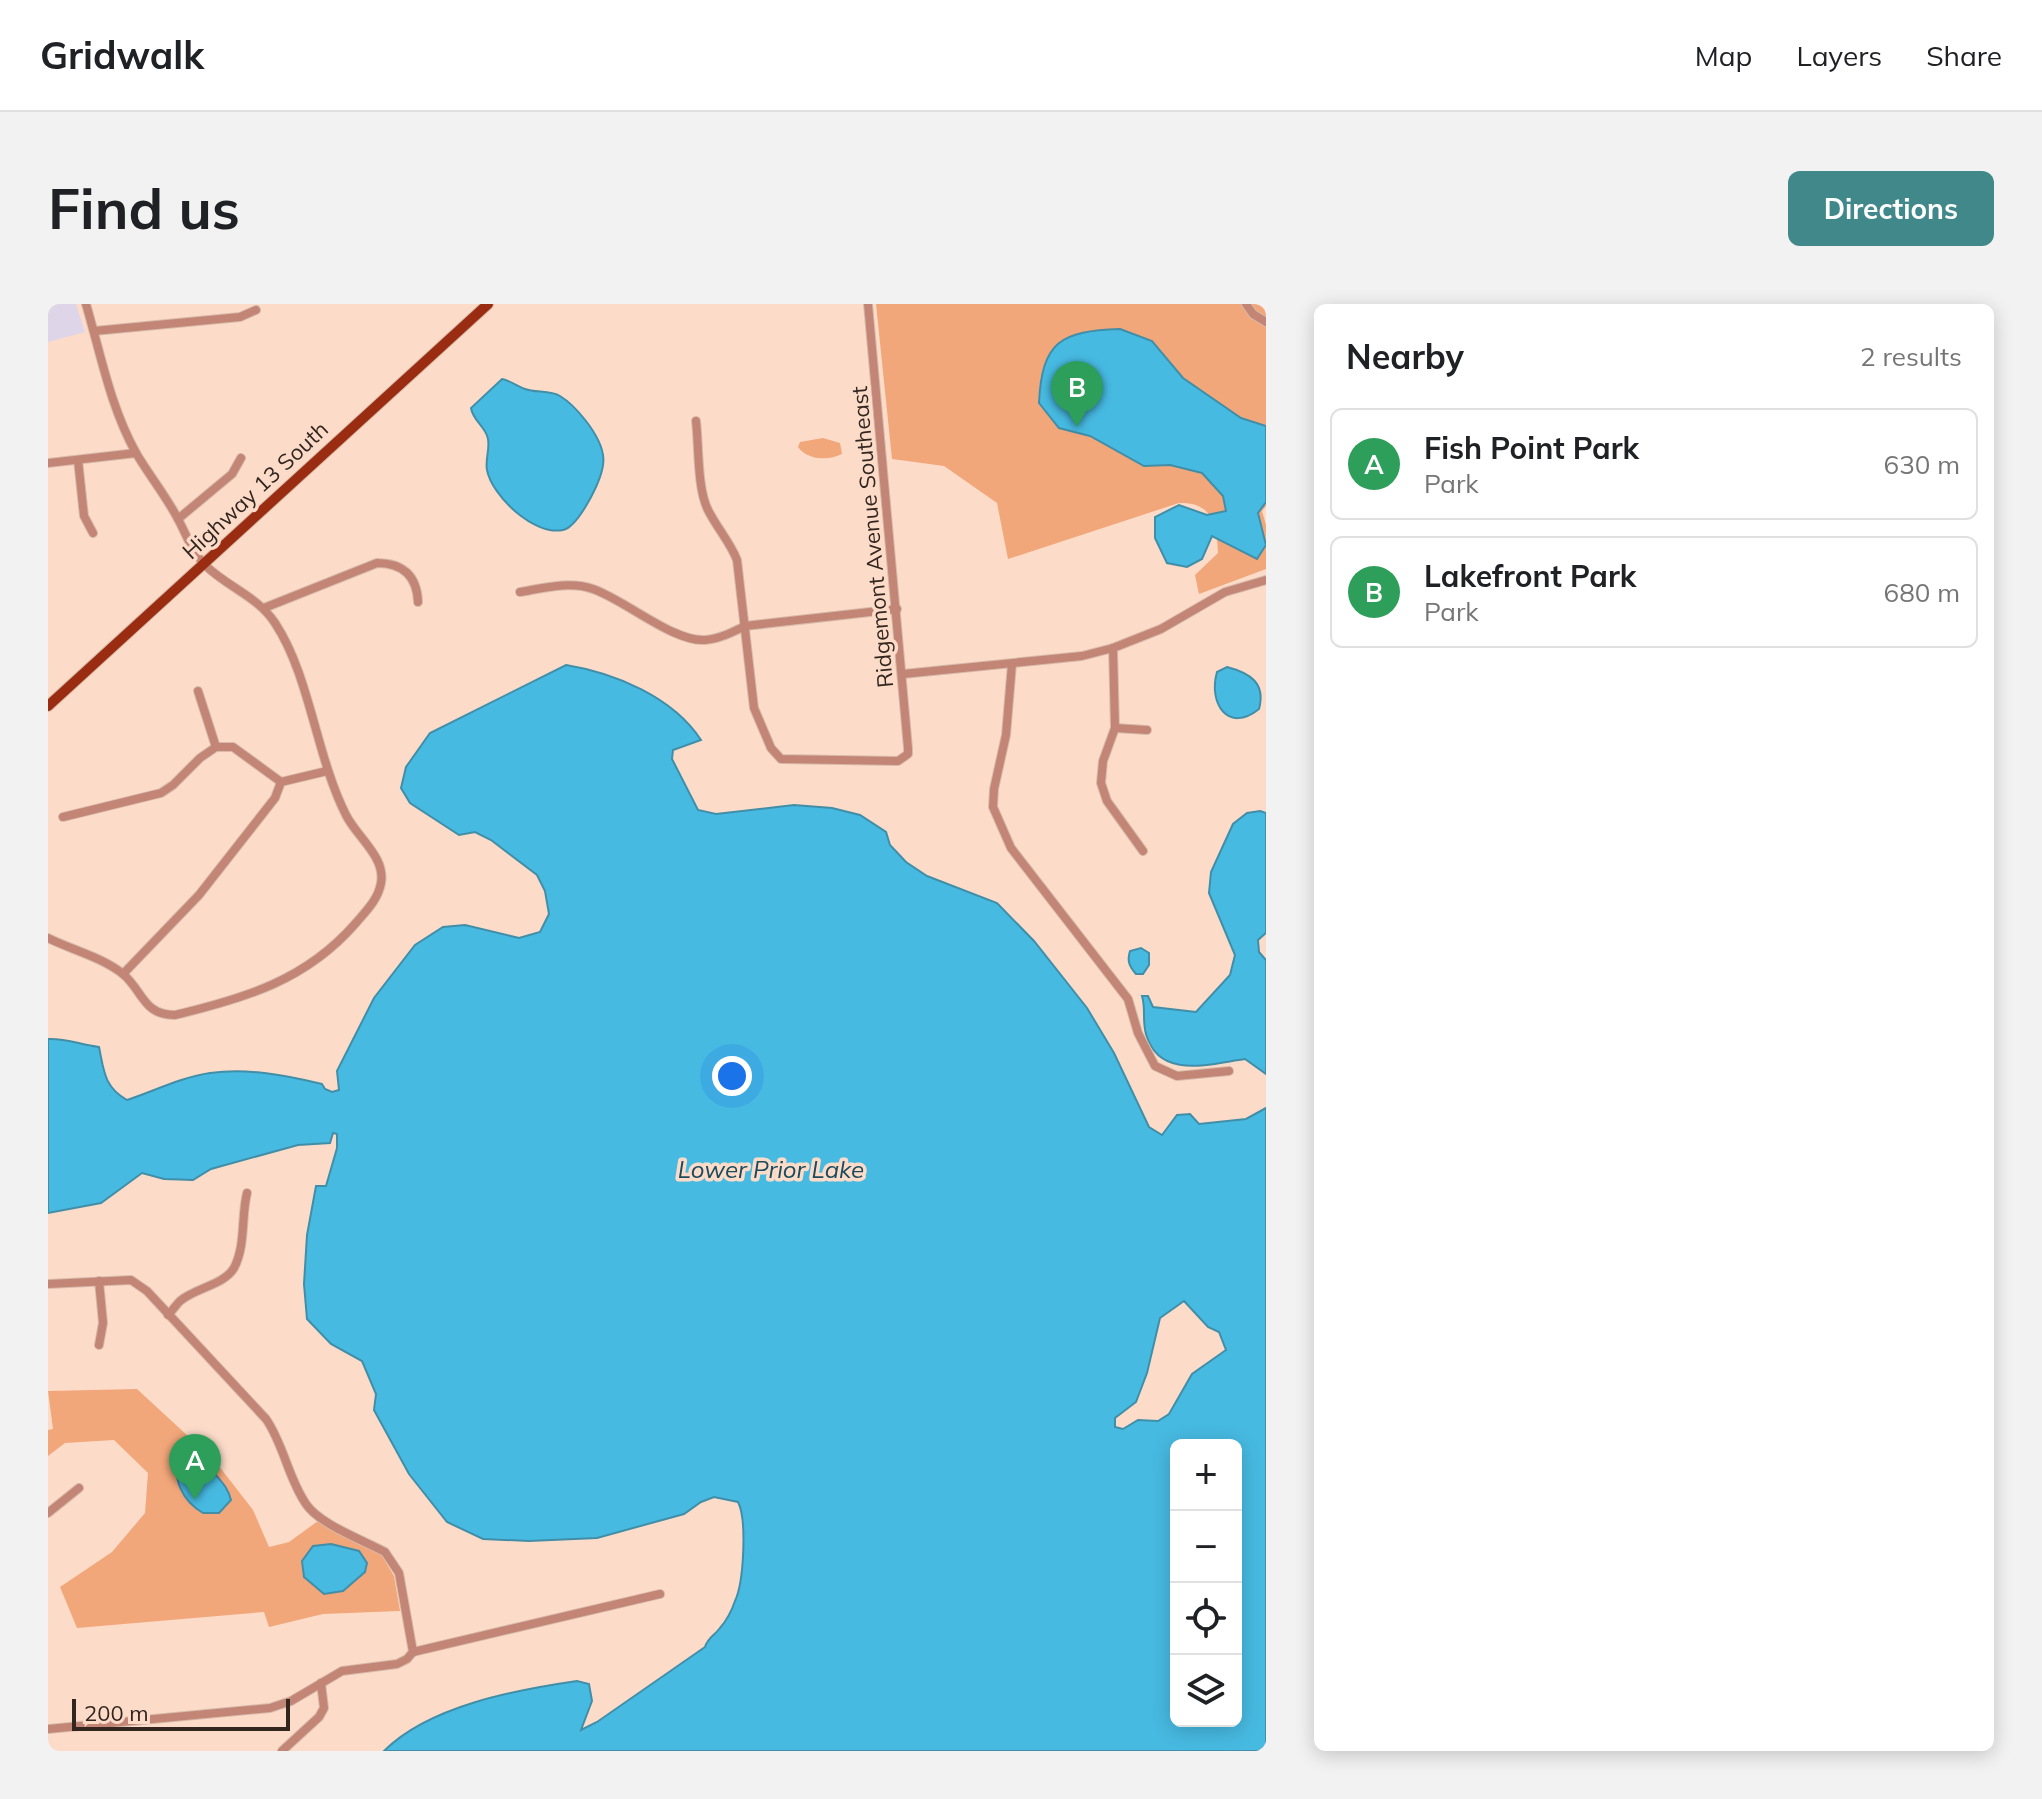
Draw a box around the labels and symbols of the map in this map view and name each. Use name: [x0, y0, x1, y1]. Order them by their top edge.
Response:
pin: B: [1051, 361, 1103, 427]
street label: Ridgemont Avenue Southeast: [845, 385, 899, 689]
street label: Highway 13 South: [176, 415, 334, 565]
your location: [712, 1056, 752, 1096]
water label: Lower Prior Lake: [678, 1154, 864, 1184]
pin: A: [169, 1434, 221, 1500]
scale bar: [72, 1695, 290, 1731]

